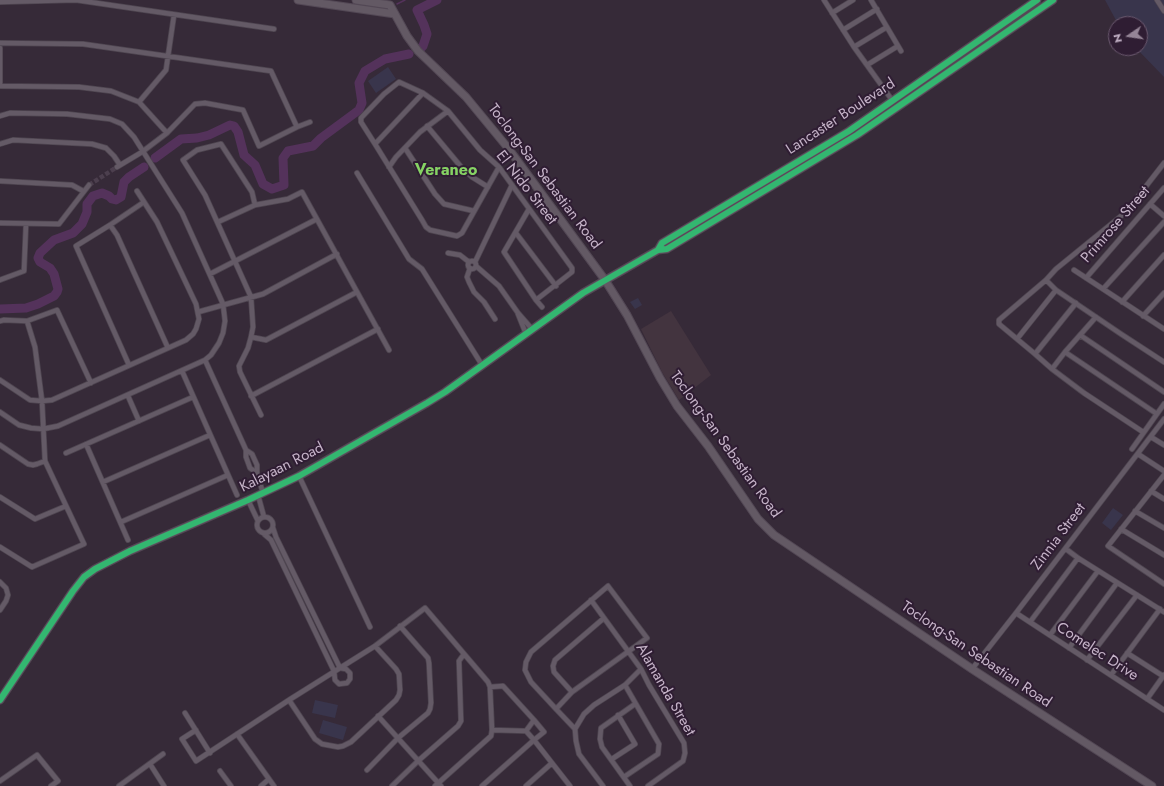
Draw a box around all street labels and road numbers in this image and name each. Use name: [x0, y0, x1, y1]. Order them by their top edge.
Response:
street label: Lancaster Boulevard: [783, 75, 899, 159]
street label: Toclong-San Sebastian Road: [484, 101, 604, 253]
street label: El Nido Street: [492, 147, 560, 229]
street label: Primrose Street: [1078, 183, 1154, 267]
street label: Toclong-San Sebastian Road: [666, 368, 784, 522]
street label: Kalayaan Road: [237, 439, 327, 497]
street label: Zinnia Street: [1028, 500, 1090, 574]
street label: Toclong-San Sebastian Road: [898, 598, 1054, 712]
street label: Comelec Drive: [1053, 619, 1141, 685]
street label: Alamanda Street: [631, 641, 699, 739]

